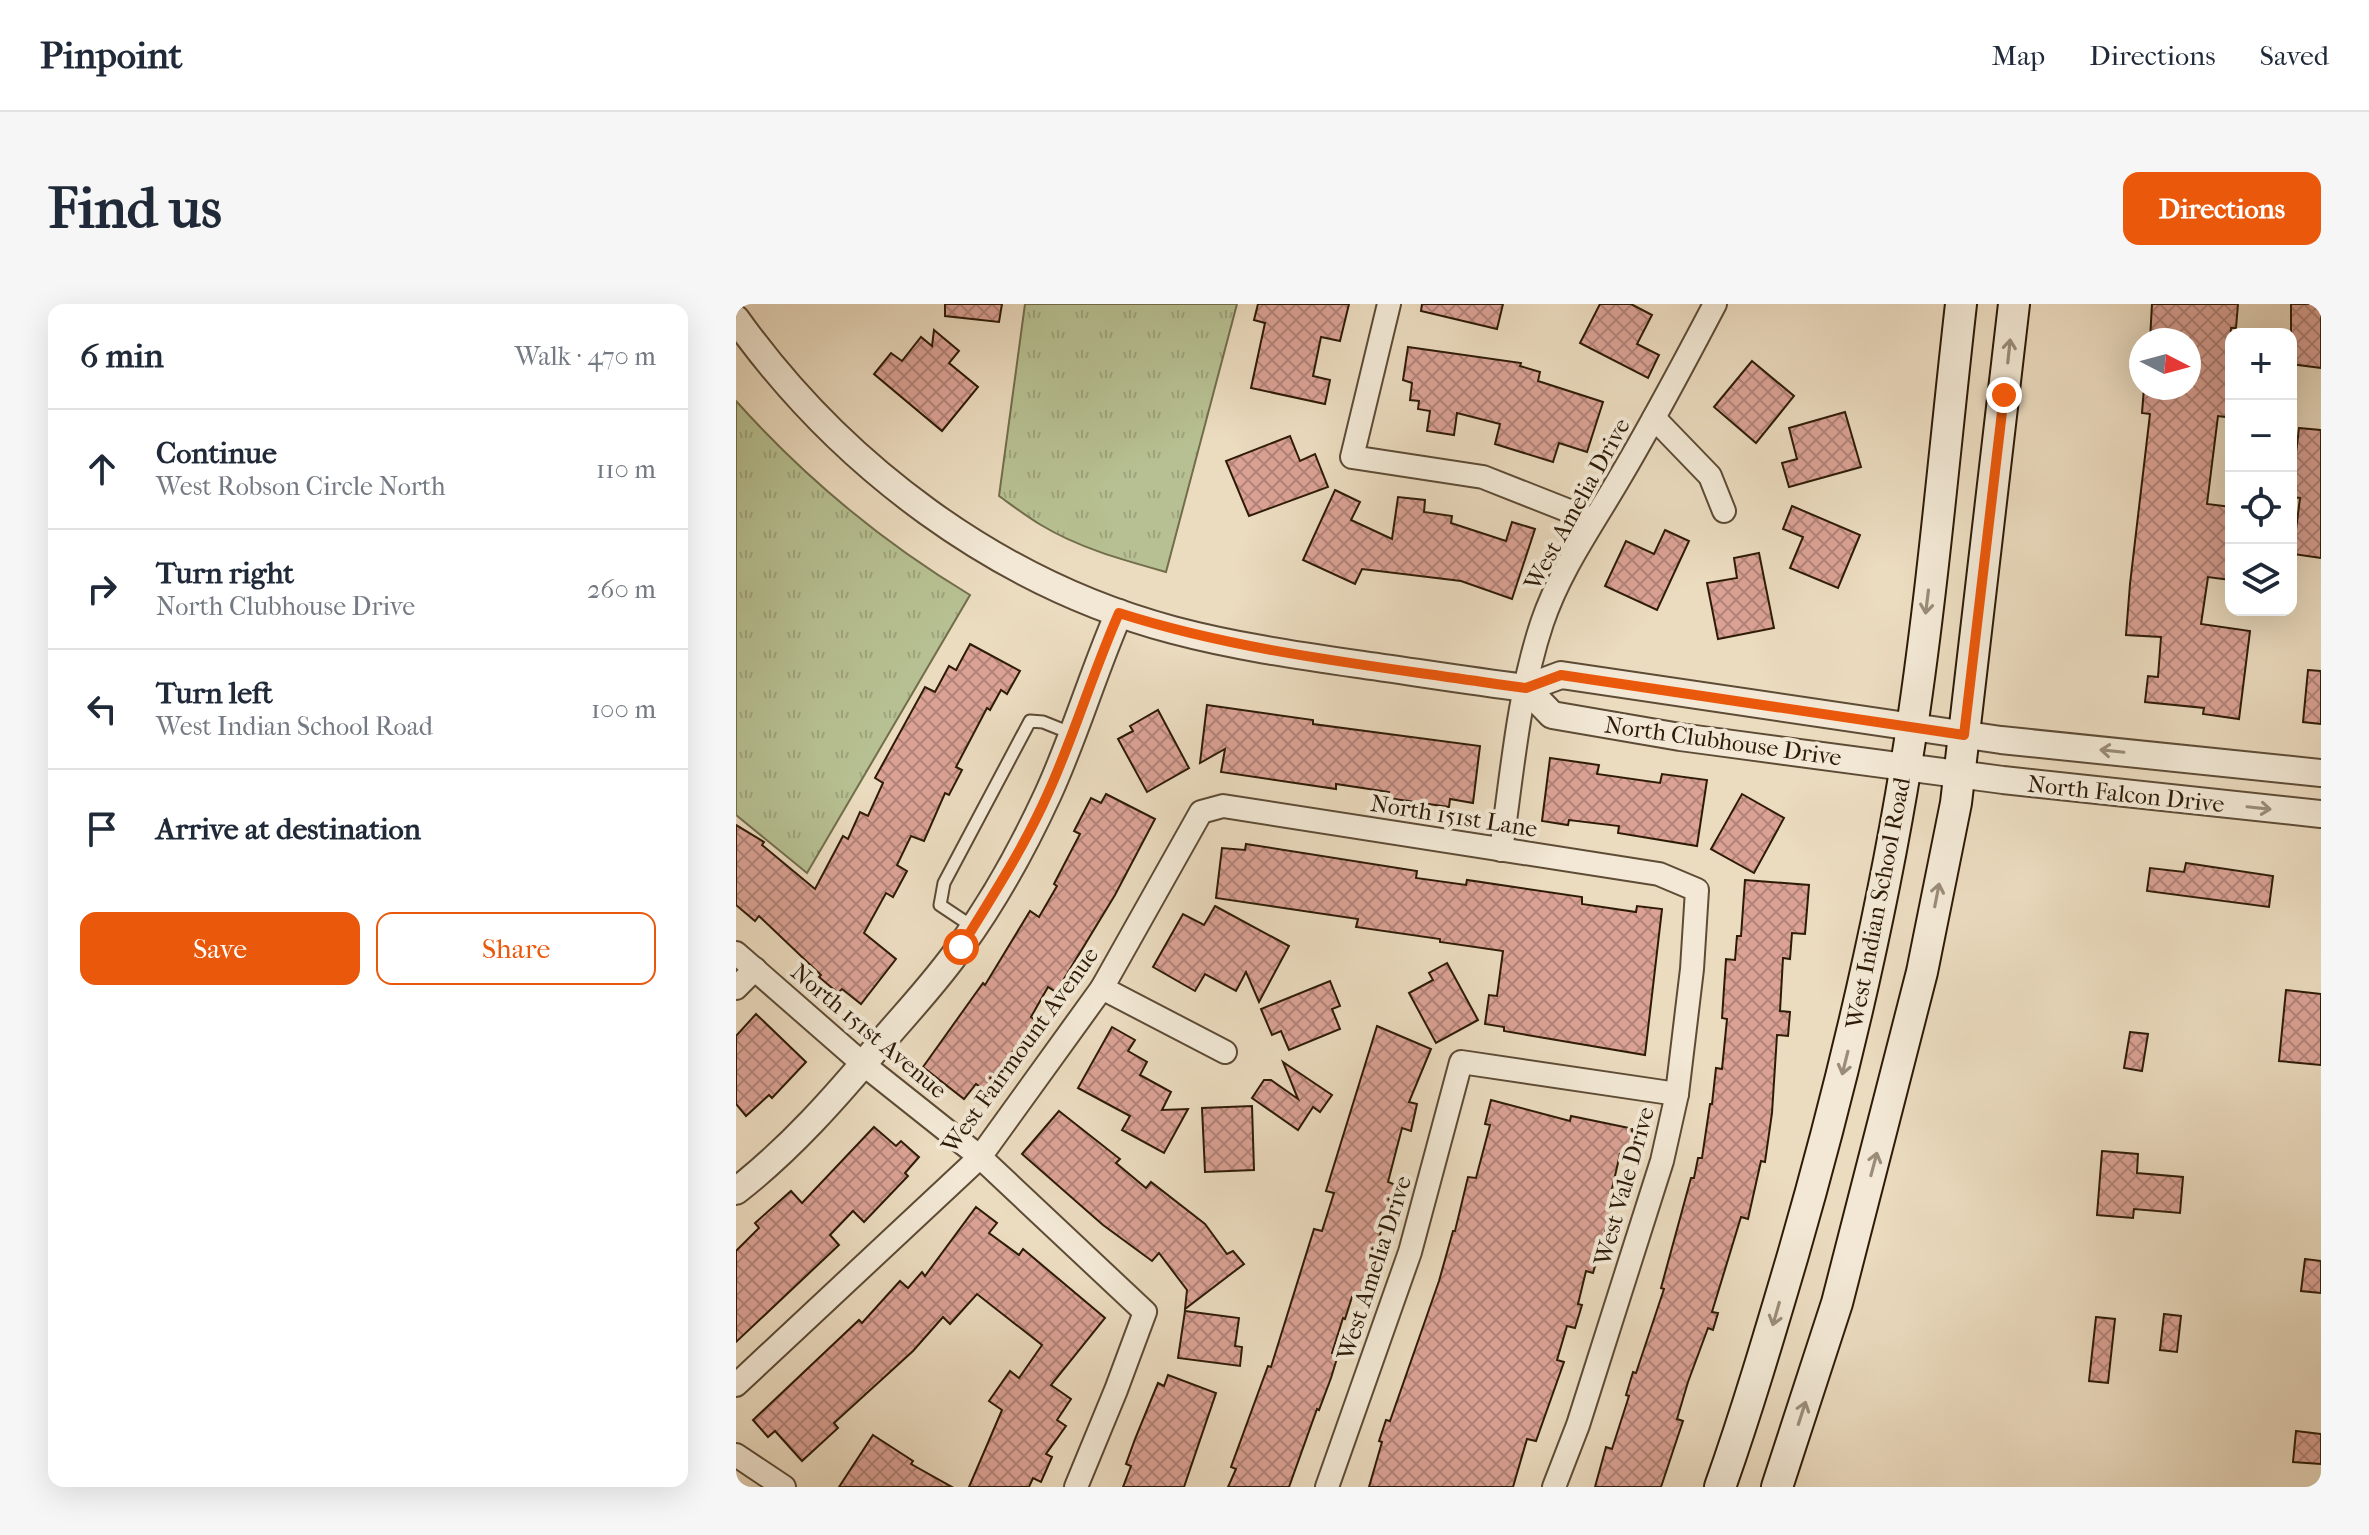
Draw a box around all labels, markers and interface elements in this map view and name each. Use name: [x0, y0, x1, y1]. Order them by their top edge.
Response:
text: Pinpoint: [40, 33, 182, 78]
text: Map: [1992, 39, 2045, 72]
text: Directions: [2089, 39, 2216, 72]
text: Saved: [2260, 39, 2329, 72]
button: Directions: [2123, 172, 2321, 245]
text: Find us: [48, 176, 222, 241]
north arrow: [2129, 328, 2201, 400]
map controls: [2225, 328, 2297, 616]
button: +: [2225, 328, 2297, 400]
text: 6 min: [80, 336, 164, 376]
one-way arrow: [2001, 338, 2016, 365]
text: Walk · 470 m: [515, 341, 656, 372]
route end: [1986, 377, 2022, 413]
button: −: [2225, 400, 2297, 472]
street label: West Amelia Drive: [1518, 413, 1636, 596]
text: Continue: [156, 436, 277, 471]
icon: ahead: [80, 447, 124, 491]
text: 110 m: [596, 454, 656, 485]
text: West Robson Circle North: [156, 471, 446, 502]
button: locate: [2225, 472, 2297, 544]
button: layers: [2225, 544, 2297, 616]
text: Turn right: [156, 556, 294, 591]
icon: right: [80, 567, 124, 611]
text: 260 m: [587, 574, 656, 605]
one-way arrow: [1919, 588, 1934, 615]
text: North Clubhouse Drive: [156, 591, 415, 622]
text: Turn left: [156, 676, 273, 711]
icon: left: [80, 687, 124, 731]
text: 100 m: [591, 694, 656, 725]
street label: North Clubhouse Drive: [1603, 710, 1843, 772]
text: West Indian School Road: [156, 711, 433, 742]
one-way arrow: [2099, 744, 2126, 759]
street label: North Falcon Drive: [2026, 770, 2226, 818]
street label: West Indian School Road: [1840, 774, 1916, 1032]
street label: North 151st Lane: [1369, 789, 1540, 843]
one-way arrow: [2245, 801, 2272, 816]
icon: arrive: [80, 807, 124, 851]
text: Arrive at destination: [156, 812, 421, 847]
one-way arrow: [1931, 883, 1946, 909]
button: Save: [80, 912, 360, 985]
button: Share: [376, 912, 656, 985]
route start: [943, 929, 979, 965]
street label: West Fairmount Avenue: [935, 941, 1104, 1159]
street label: North 151st Avenue: [785, 958, 953, 1104]
one-way arrow: [1837, 1050, 1852, 1076]
street label: West Vale Drive: [1588, 1103, 1660, 1270]
one-way arrow: [1868, 1151, 1883, 1177]
street label: West Amelia Drive: [1331, 1172, 1417, 1365]
one-way arrow: [1768, 1300, 1783, 1326]
one-way arrow: [1795, 1401, 1810, 1426]

